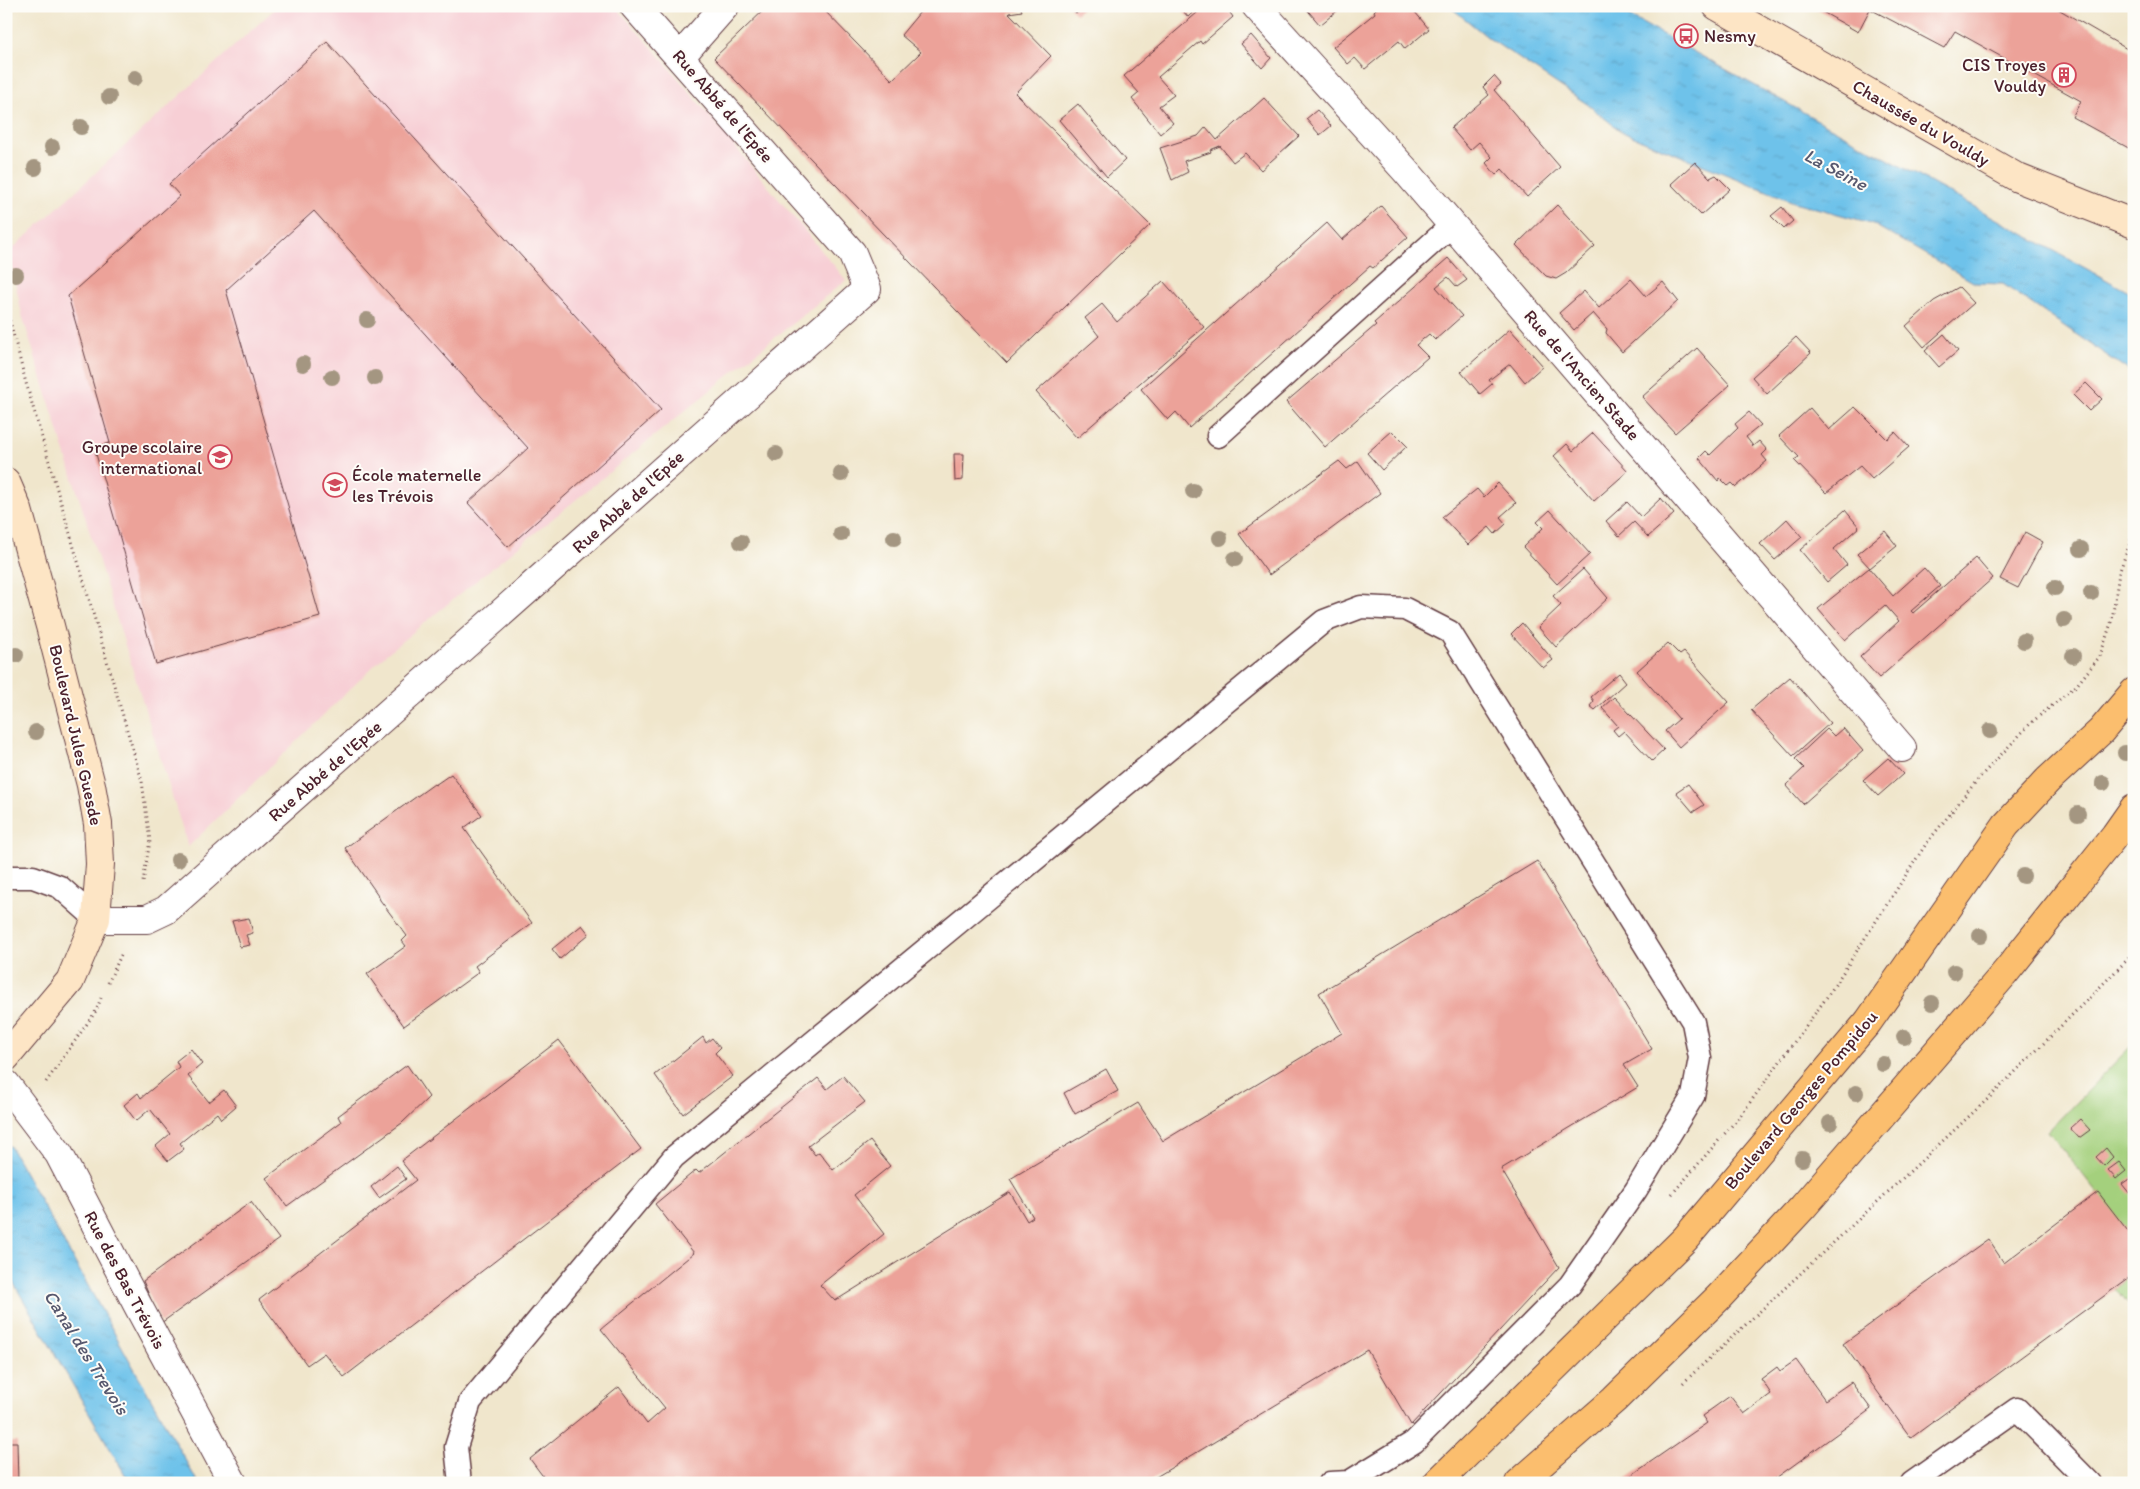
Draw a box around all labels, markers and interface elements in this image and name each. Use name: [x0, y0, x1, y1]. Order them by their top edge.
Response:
bus stop icon: Nesmy: [1673, 23, 1699, 49]
place label: Nesmy: [1704, 25, 1756, 47]
street label: Rue Abbé de l'Epée: [668, 45, 778, 167]
place label: CIS Troyes Vouldy: [1962, 54, 2046, 97]
building icon: CIS Troyes Vouldy: [2051, 62, 2077, 88]
street label: Chaussée du Vouldy: [1848, 75, 1994, 172]
water label: La Seine: [1800, 143, 1872, 196]
street label: Rue de l'Ancien Stade: [1519, 305, 1645, 445]
place label: Groupe scolaire international: [82, 436, 202, 479]
school or university icon: Groupe scolaire international: [207, 444, 233, 470]
street label: Rue Abbé de l'Epée: [567, 446, 689, 558]
place label: École maternelle les Trévois: [352, 464, 482, 507]
school or university icon: École maternelle les Trévois: [322, 472, 348, 498]
street label: Boulevard Jules Guesde: [44, 642, 108, 828]
street label: Rue Abbé de l'Epée: [264, 716, 386, 826]
street label: Boulevard Georges Pompidou: [1720, 1006, 1883, 1194]
street label: Rue des Bas Trévois: [79, 1207, 171, 1353]
water label: Canal des Trevois: [39, 1286, 135, 1420]

